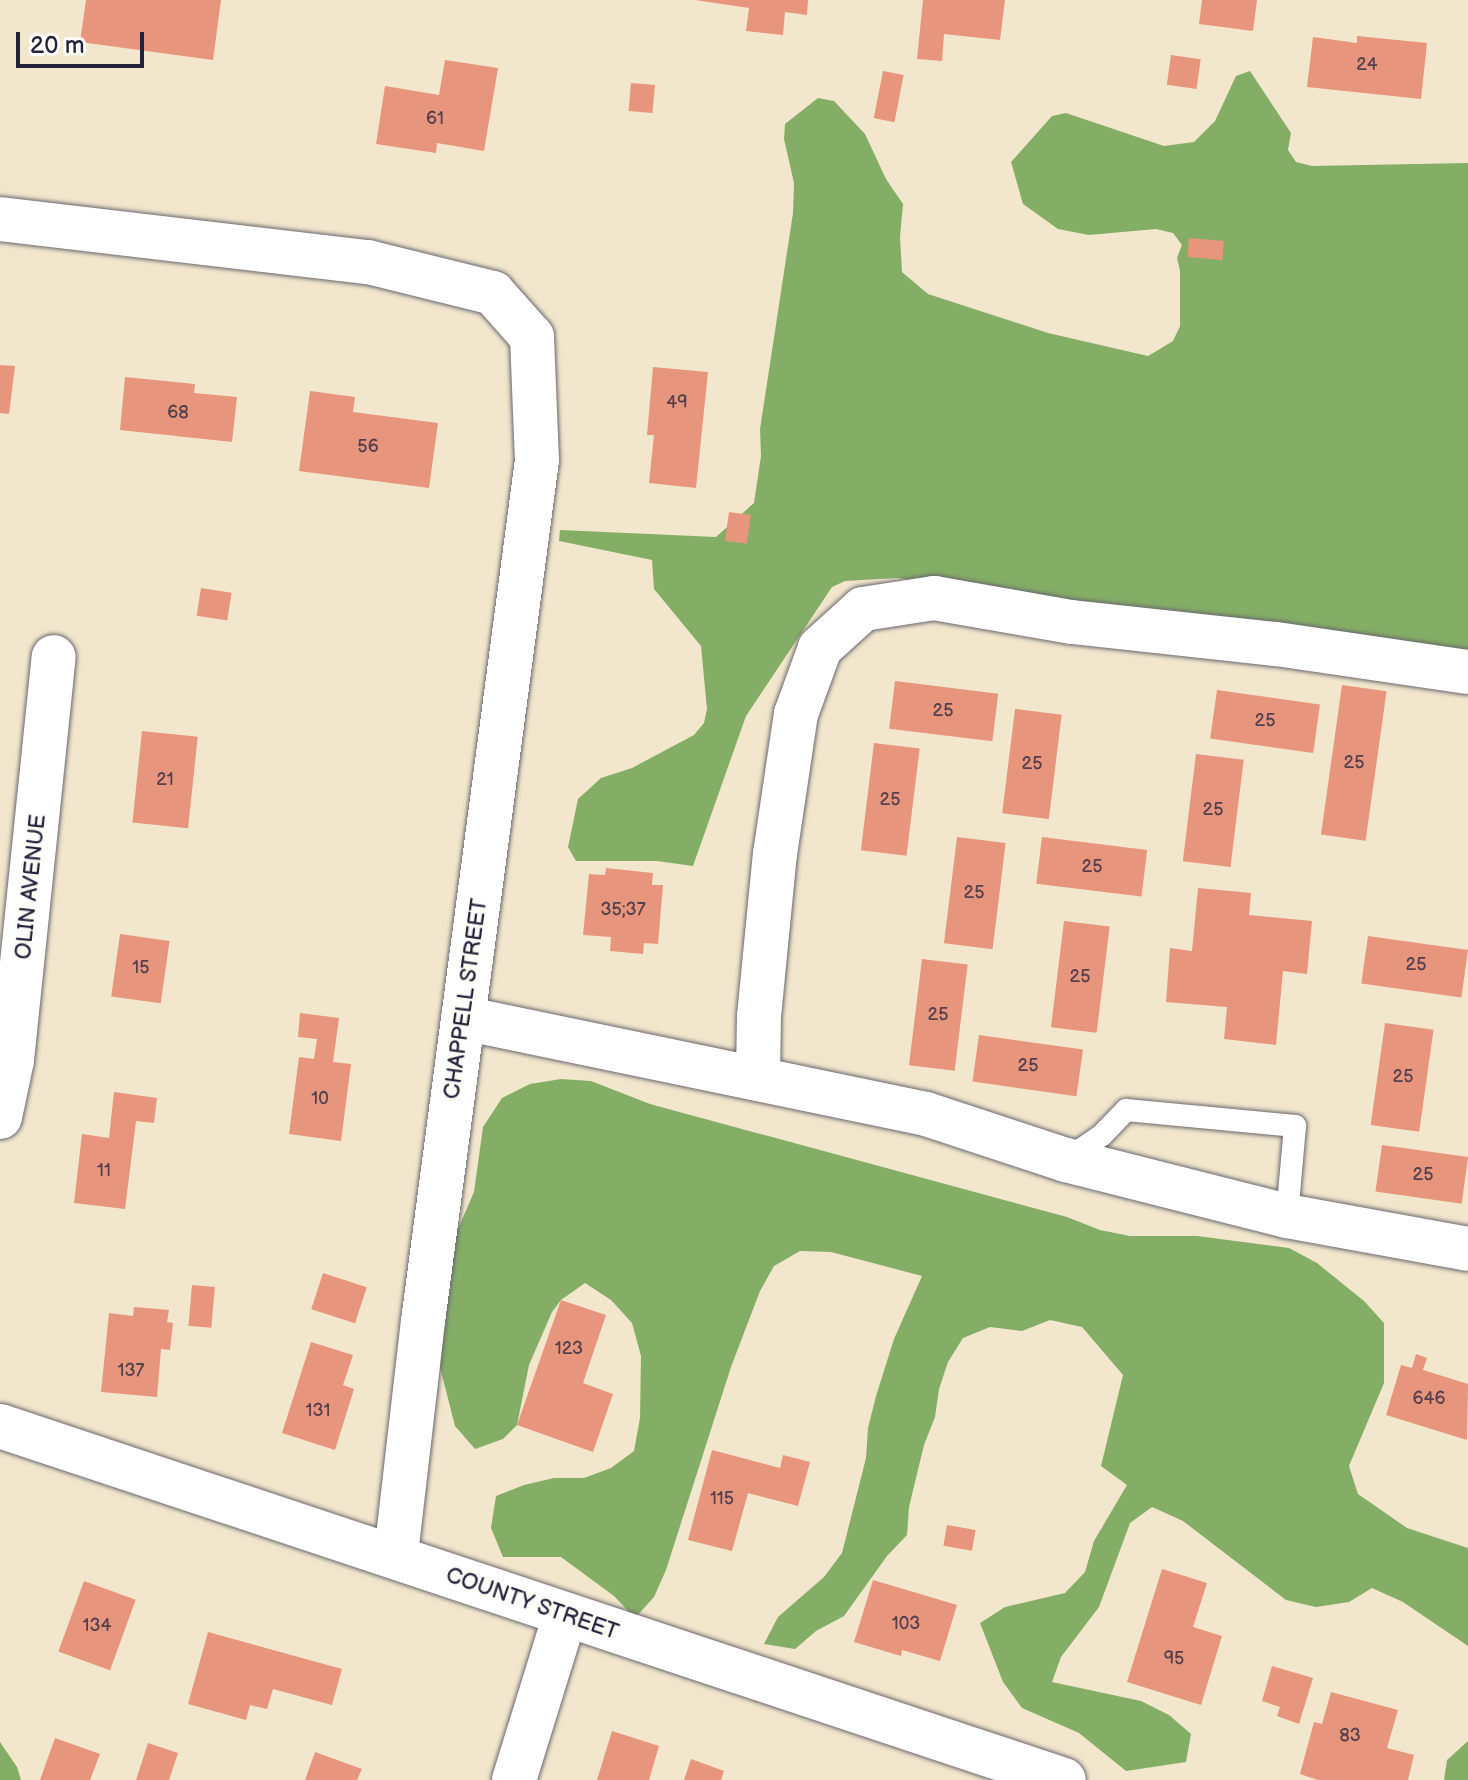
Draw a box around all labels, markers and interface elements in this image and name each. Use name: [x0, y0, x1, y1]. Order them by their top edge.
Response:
scale bar: [20, 16, 148, 66]
text: 20 m: [30, 31, 85, 60]
house number: 24: [1356, 54, 1378, 76]
house number: 61: [426, 108, 444, 130]
house number: 49: [666, 392, 688, 414]
house number: 68: [167, 402, 189, 424]
house number: 56: [357, 436, 379, 458]
house number: 25: [933, 700, 953, 722]
house number: 25: [1255, 710, 1275, 732]
house number: 25: [1344, 752, 1364, 774]
house number: 25: [1022, 753, 1042, 775]
house number: 21: [156, 769, 174, 791]
house number: 25: [880, 789, 900, 811]
house number: 25: [1203, 799, 1223, 821]
street label: OLIN AVENUE: [10, 813, 52, 961]
house number: 25: [1082, 856, 1102, 878]
house number: 25: [964, 882, 984, 904]
street label: CHAPPELL STREET: [439, 897, 493, 1101]
house number: 35;37: [601, 899, 645, 921]
house number: 25: [1406, 954, 1426, 976]
house number: 15: [132, 957, 150, 979]
house number: 25: [1070, 966, 1090, 988]
house number: 25: [928, 1004, 948, 1026]
house number: 25: [1018, 1055, 1038, 1077]
house number: 25: [1393, 1066, 1413, 1088]
house number: 10: [311, 1088, 329, 1110]
house number: 11: [97, 1160, 111, 1182]
house number: 25: [1413, 1164, 1433, 1186]
house number: 123: [555, 1338, 583, 1360]
house number: 137: [118, 1360, 144, 1382]
house number: 646: [1413, 1388, 1445, 1410]
house number: 131: [305, 1400, 331, 1422]
house number: 115: [710, 1488, 734, 1510]
street label: COUNTY STREET: [442, 1562, 622, 1646]
house number: 103: [892, 1613, 920, 1635]
house number: 134: [82, 1615, 112, 1637]
house number: 95: [1164, 1648, 1184, 1670]
house number: 83: [1339, 1725, 1361, 1747]

